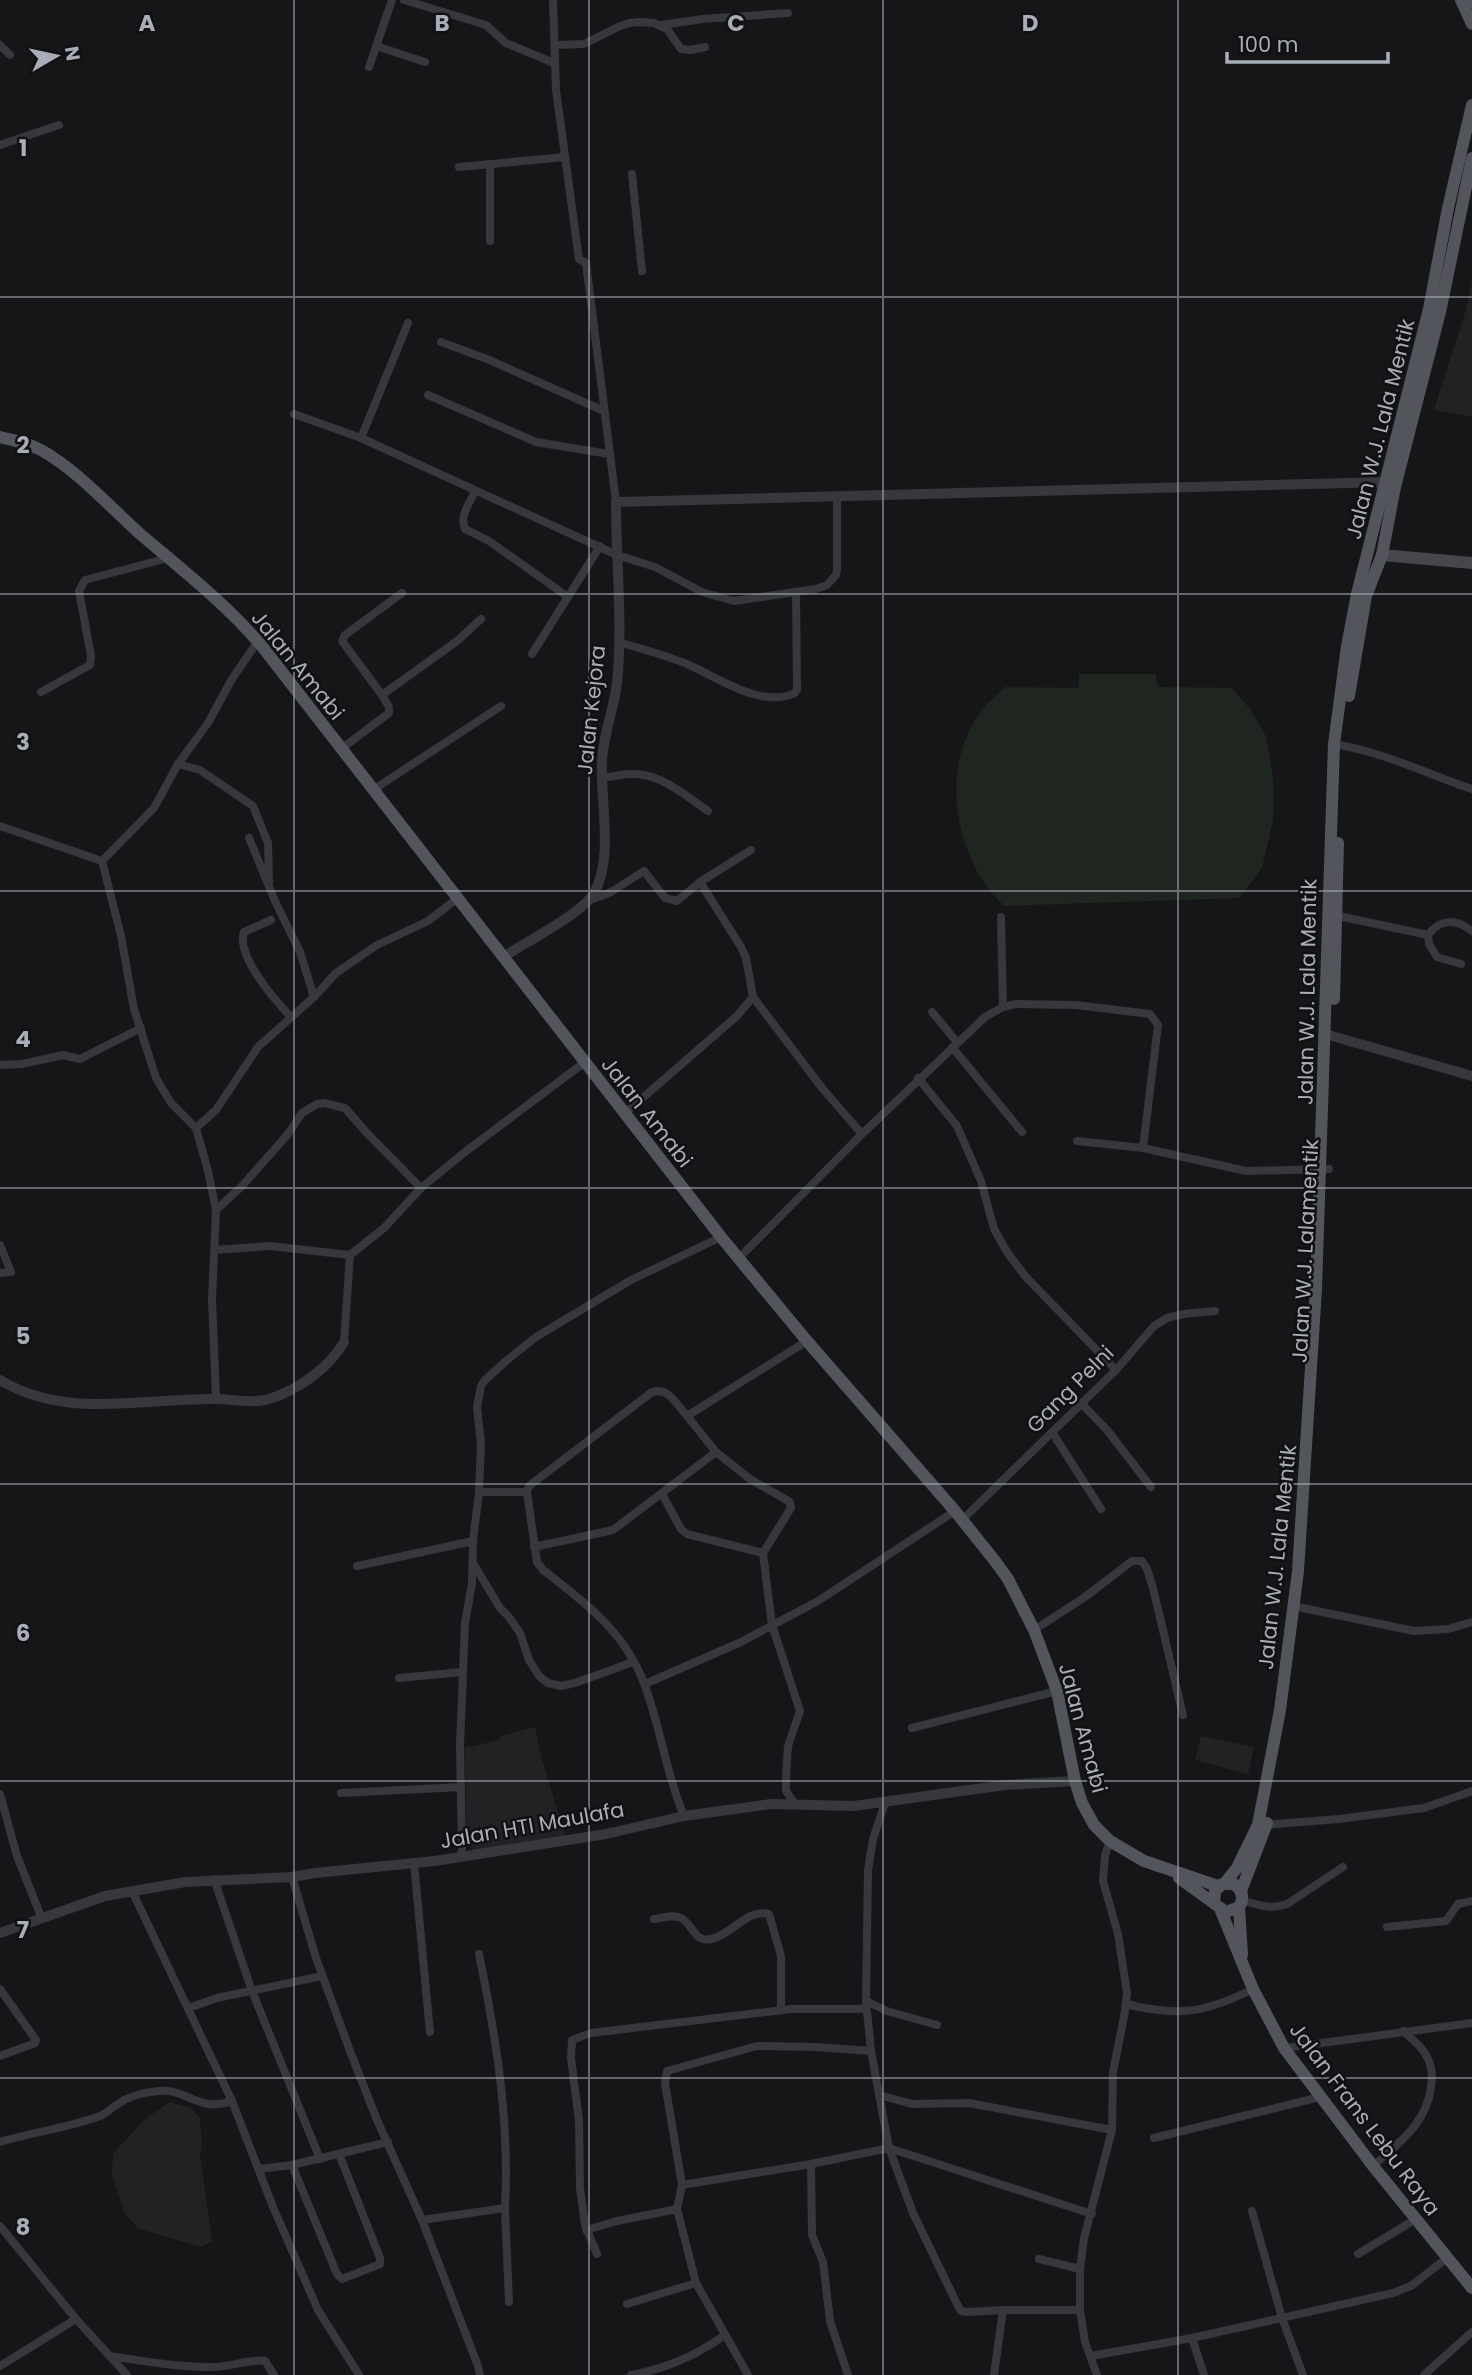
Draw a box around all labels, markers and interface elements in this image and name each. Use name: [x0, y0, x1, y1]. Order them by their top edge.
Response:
text: A: [139, 7, 156, 39]
text: B: [434, 7, 450, 39]
text: C: [727, 7, 745, 39]
text: D: [1022, 7, 1038, 39]
north arrow: [21, 21, 91, 91]
scale bar: [1227, 21, 1388, 65]
text: 100 m: [1238, 30, 1298, 59]
text: N: [58, 44, 87, 63]
text: 1: [19, 132, 27, 164]
street label: Jalan W.J. Lala Mentik: [1339, 316, 1421, 542]
text: 2: [16, 429, 30, 461]
street label: Jalan Amabi: [245, 604, 351, 726]
street label: Jalan Kejora: [570, 644, 612, 776]
text: 3: [16, 726, 30, 758]
street label: Jalan W.J. Lala Mentik: [1291, 878, 1323, 1105]
text: 4: [15, 1023, 31, 1055]
street label: Jalan Amabi: [595, 1051, 699, 1173]
street label: Jalan W.J. Lalamentik: [1285, 1138, 1325, 1364]
text: 5: [16, 1320, 30, 1352]
street label: Gang Pelni: [1020, 1339, 1120, 1439]
street label: Jalan W.J. Lala Mentik: [1251, 1443, 1303, 1671]
text: 6: [16, 1617, 30, 1649]
street label: Jalan Amabi: [1052, 1660, 1114, 1796]
street label: Jalan HTI Maulafa: [438, 1795, 626, 1855]
text: 7: [17, 1914, 29, 1946]
street label: Jalan Frans Lebu Raya: [1283, 2017, 1447, 2221]
text: 8: [16, 2211, 30, 2243]

